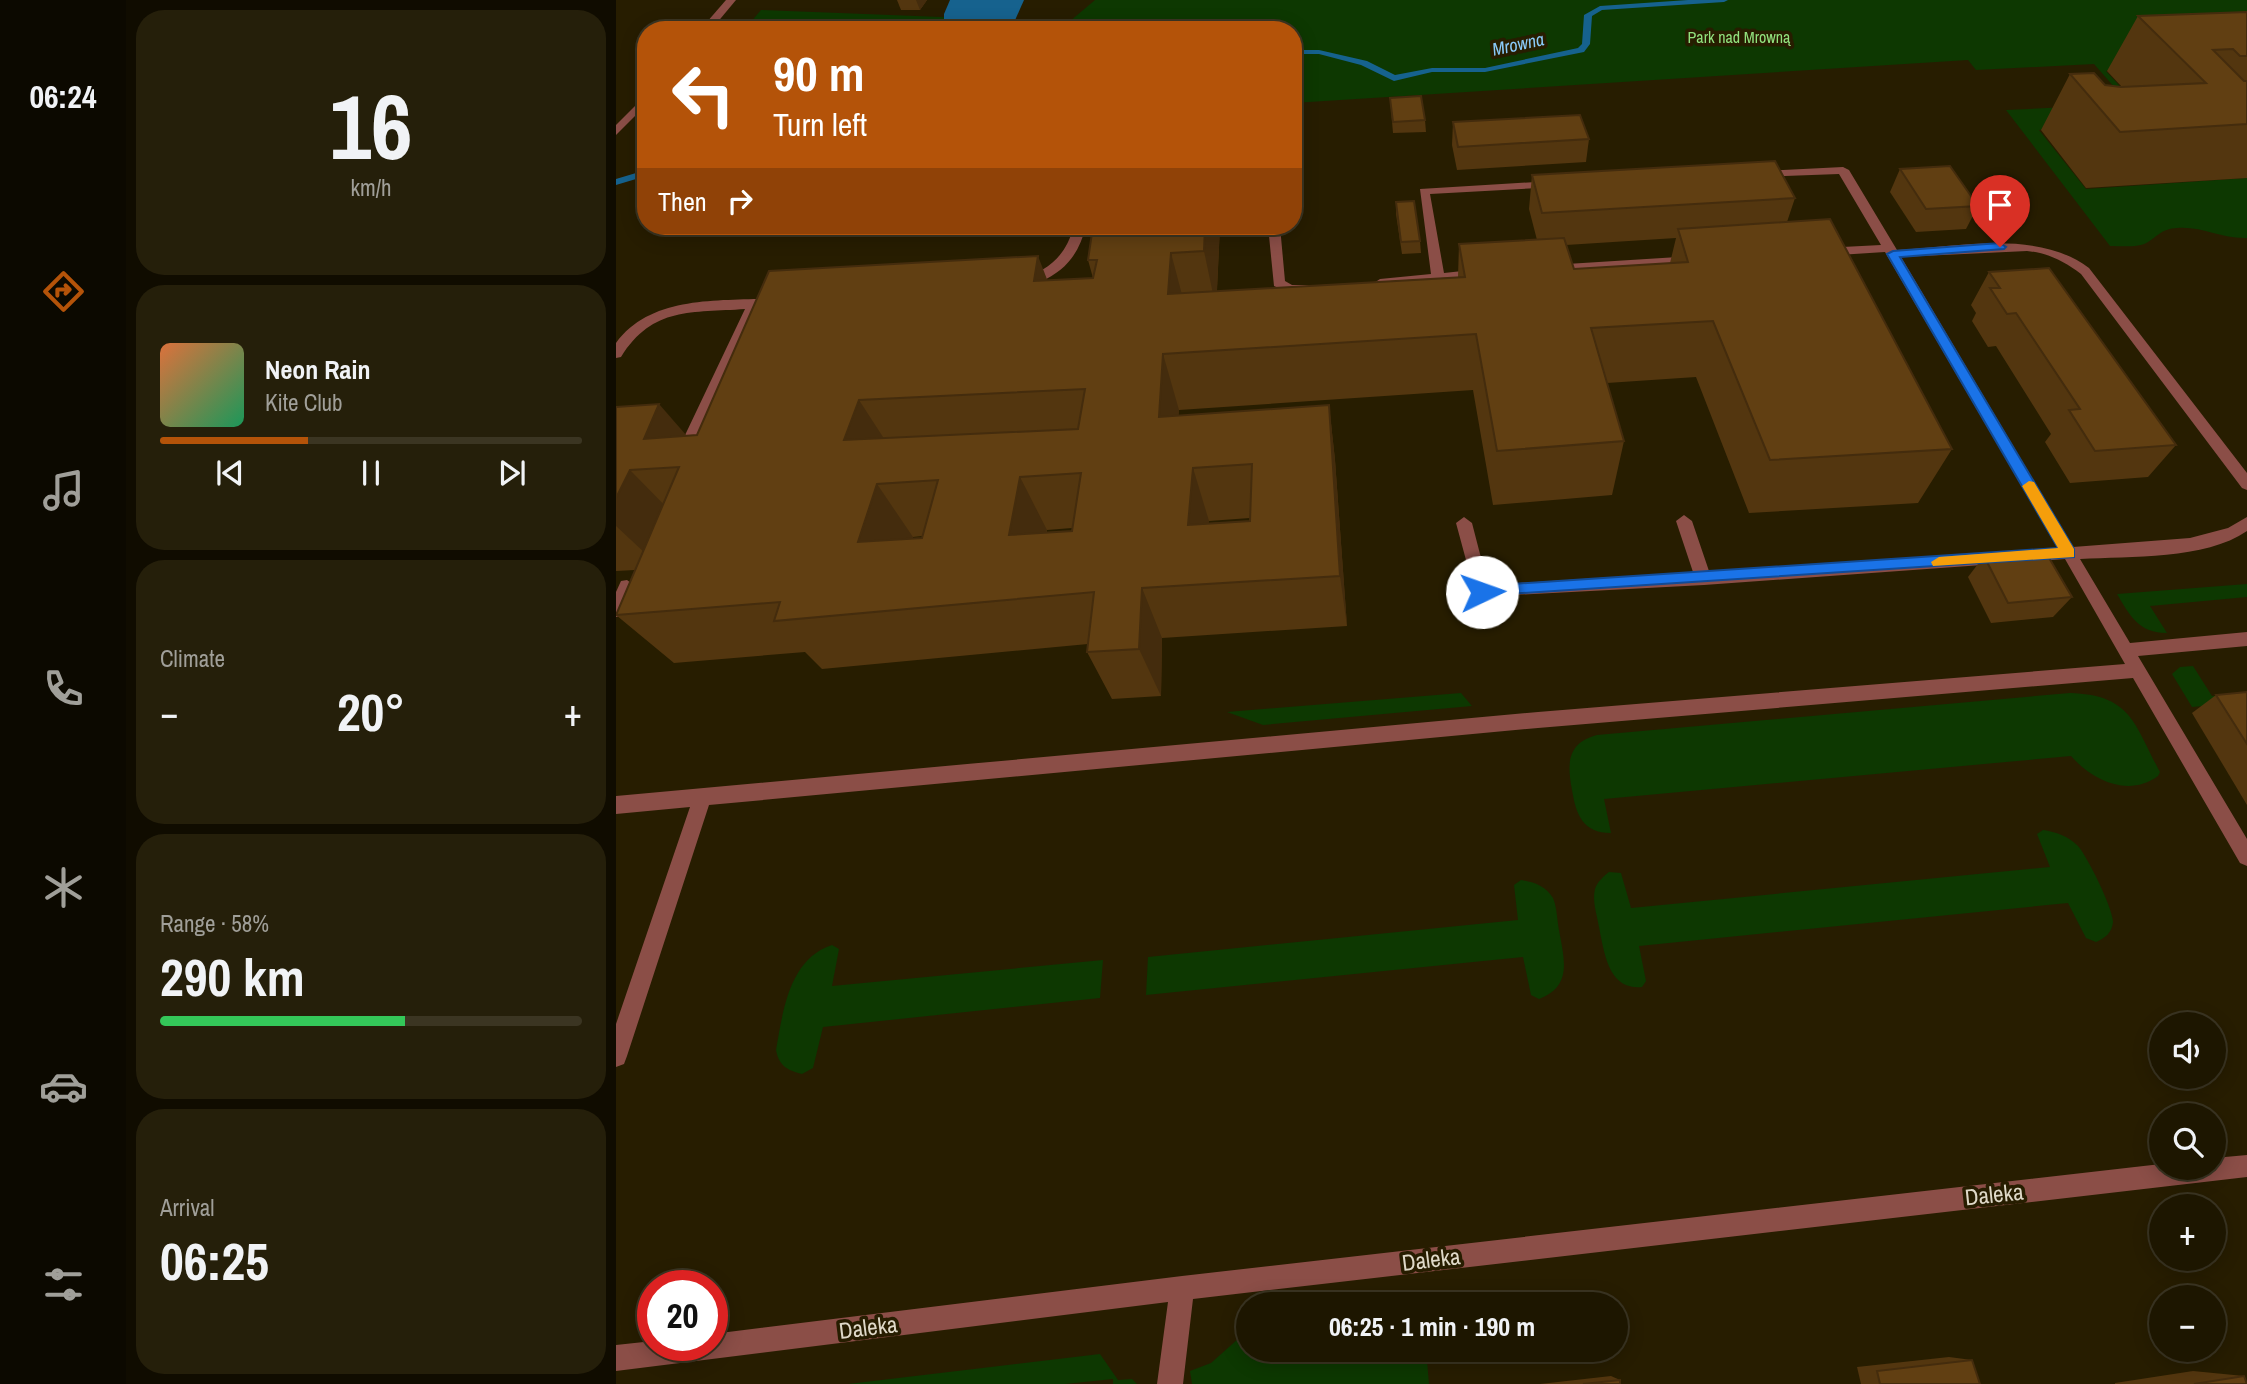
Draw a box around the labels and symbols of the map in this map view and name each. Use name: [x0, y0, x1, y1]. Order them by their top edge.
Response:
water label: Mrowna: [1490, 26, 1546, 62]
park label: Park nad Mrowną: [1688, 26, 1791, 48]
pin: [1970, 175, 2030, 247]
position arrow: [1445, 555, 1519, 629]
street label: Daleka: [1963, 1175, 2025, 1212]
street label: Daleka: [1400, 1240, 1463, 1278]
speed limit sign: 20: [637, 1270, 728, 1361]
street label: Daleka: [837, 1308, 900, 1346]

